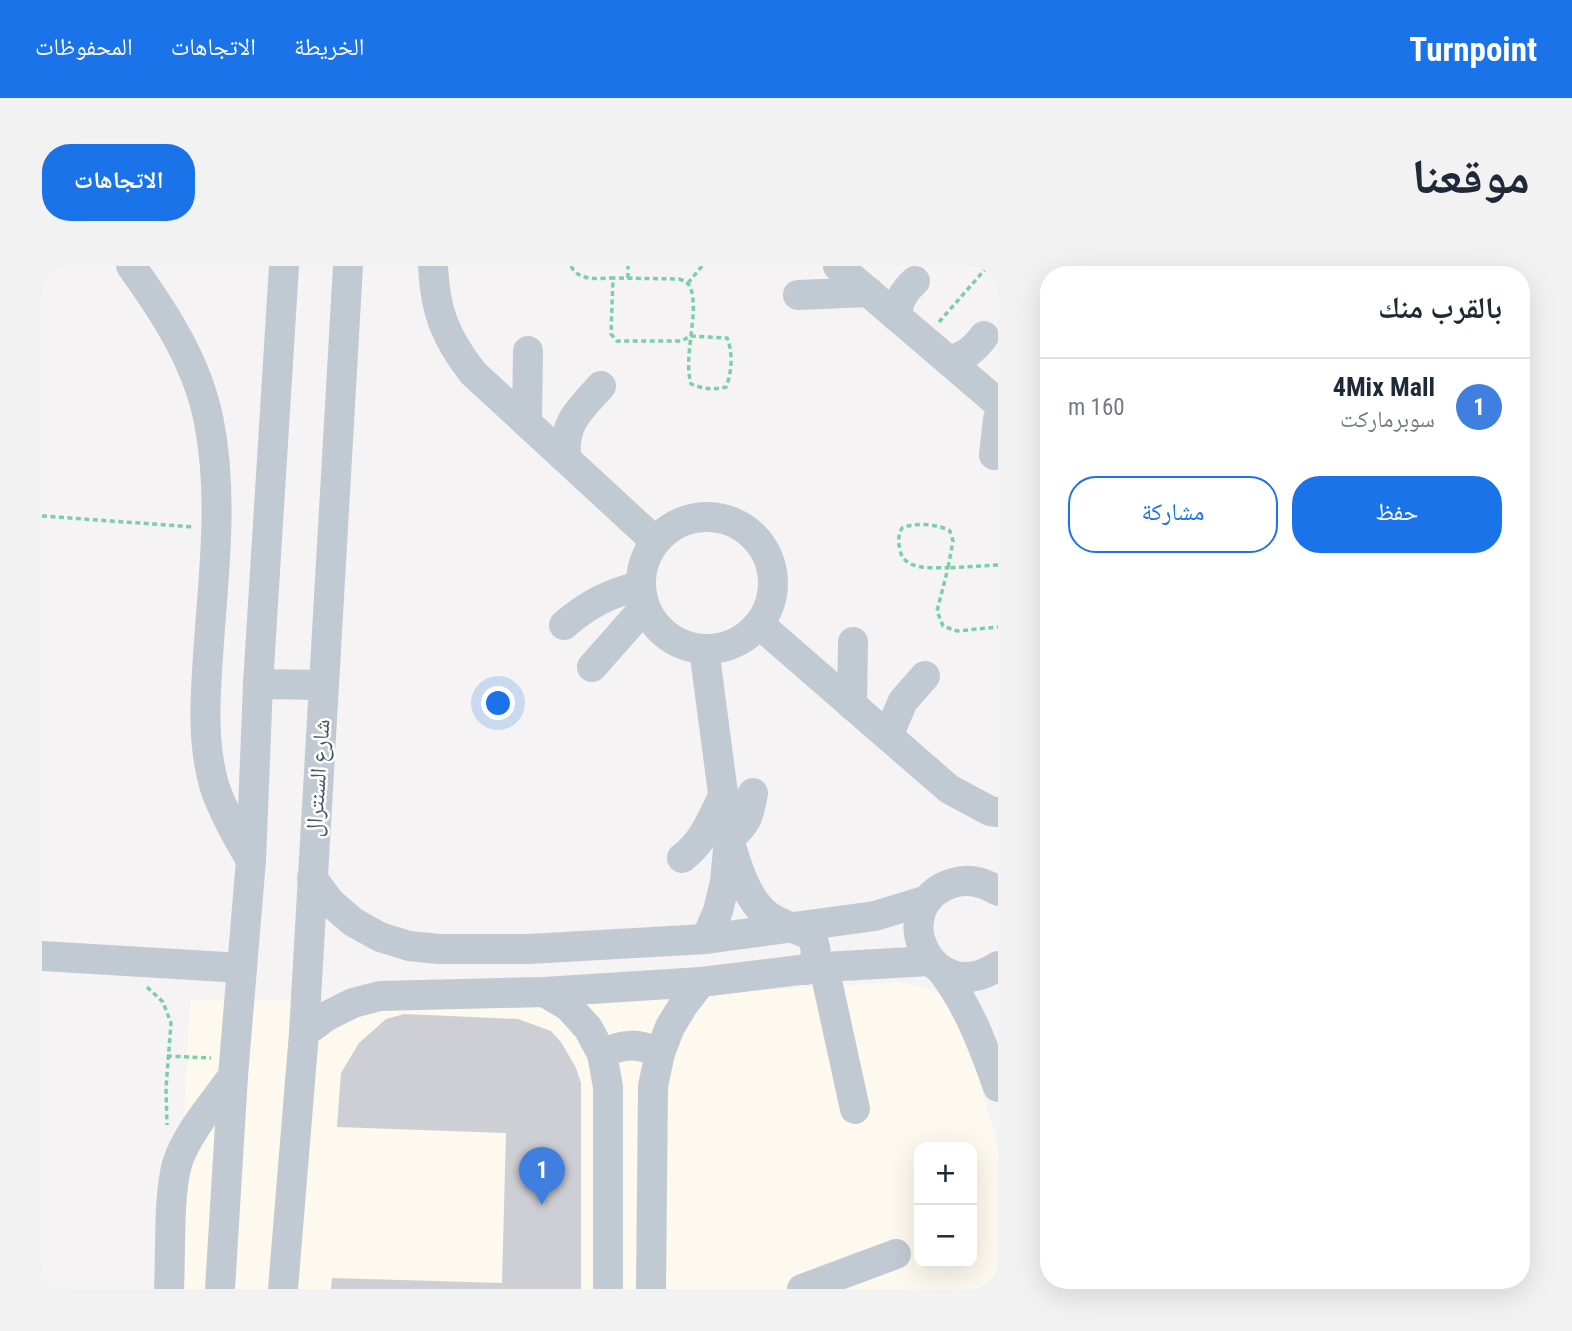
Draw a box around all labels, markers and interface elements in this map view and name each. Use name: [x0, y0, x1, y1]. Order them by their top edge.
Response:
text: Turnpoint: [1409, 30, 1537, 69]
text: المحفوظات: [35, 33, 133, 61]
text: الاتجاهات: [171, 33, 256, 61]
text: الخريطة: [294, 33, 365, 61]
button: الاتجاهات: [42, 144, 195, 221]
text: موقعنا: [1412, 148, 1530, 205]
text: بالقرب منك: [1378, 290, 1502, 325]
text: 4Mix Mall: [1333, 372, 1435, 402]
text: 160 m: [1068, 394, 1125, 421]
text: 1: [1473, 394, 1485, 421]
text: سوبرماركت: [1340, 406, 1435, 433]
button: مشاركة: [1068, 476, 1278, 553]
button: حفظ: [1292, 476, 1502, 553]
your location: [481, 686, 515, 720]
street label: شارع السنترال: [300, 718, 337, 838]
map controls: [914, 1142, 977, 1268]
button: +: [914, 1142, 977, 1205]
pin: 1: [519, 1147, 565, 1205]
button: −: [914, 1205, 977, 1268]

